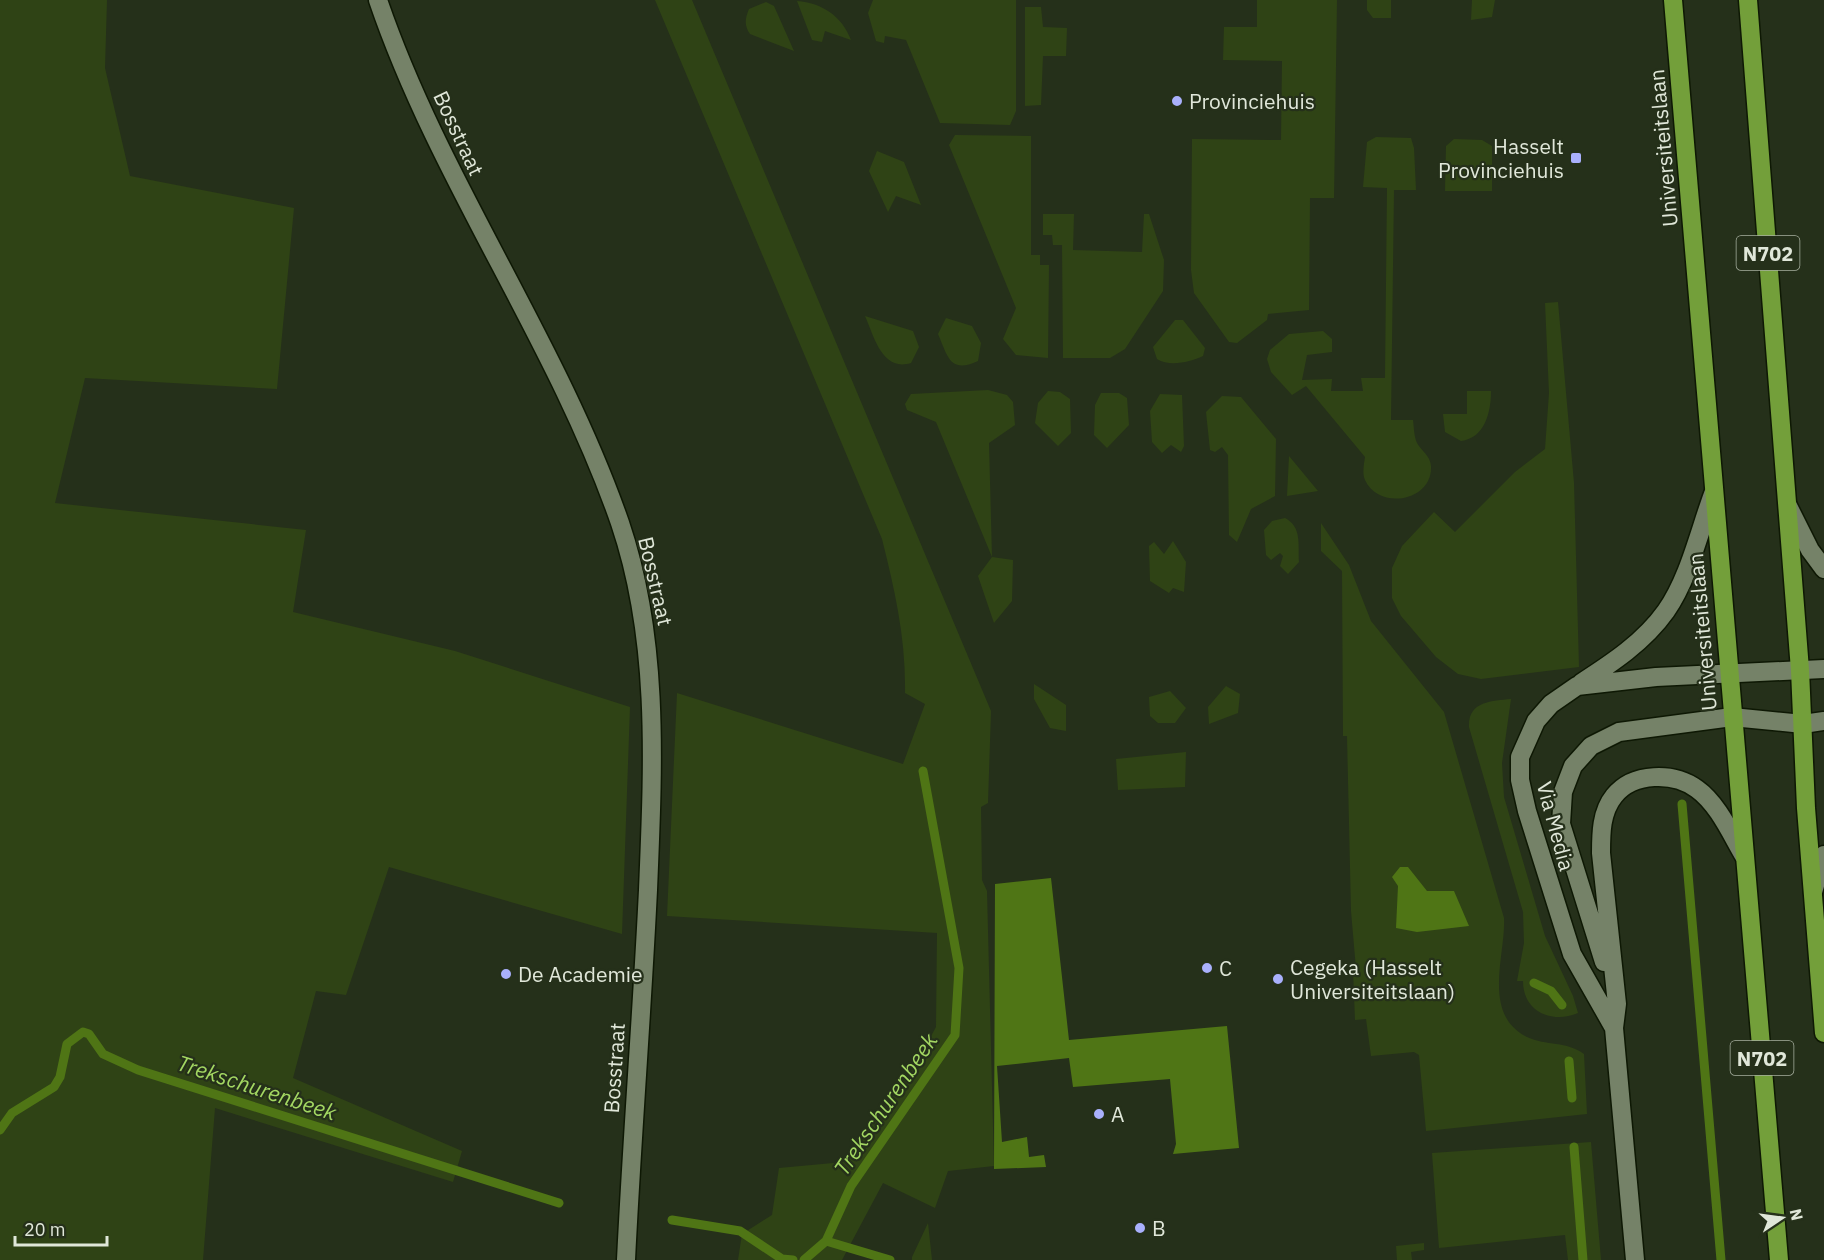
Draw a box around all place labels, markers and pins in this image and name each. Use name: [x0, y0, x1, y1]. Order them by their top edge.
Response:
place label: Provinciehuis: [1189, 87, 1315, 115]
marker: Provinciehuis: [1170, 94, 1184, 108]
place label: Hasselt Provinciehuis: [1438, 132, 1564, 184]
marker: Hasselt Provinciehuis: [1569, 151, 1583, 165]
place label: Cegeka (Hasselt Universiteitslaan): [1290, 953, 1455, 1005]
place label: C: [1219, 954, 1232, 982]
place label: De Academie: [518, 960, 643, 988]
marker: C: [1200, 961, 1214, 975]
marker: De Academie: [499, 967, 513, 981]
marker: Cegeka (Hasselt Universiteitslaan): [1271, 972, 1285, 986]
place label: A: [1111, 1100, 1124, 1128]
marker: A: [1092, 1107, 1106, 1121]
place label: B: [1152, 1214, 1166, 1242]
marker: B: [1133, 1221, 1147, 1235]

